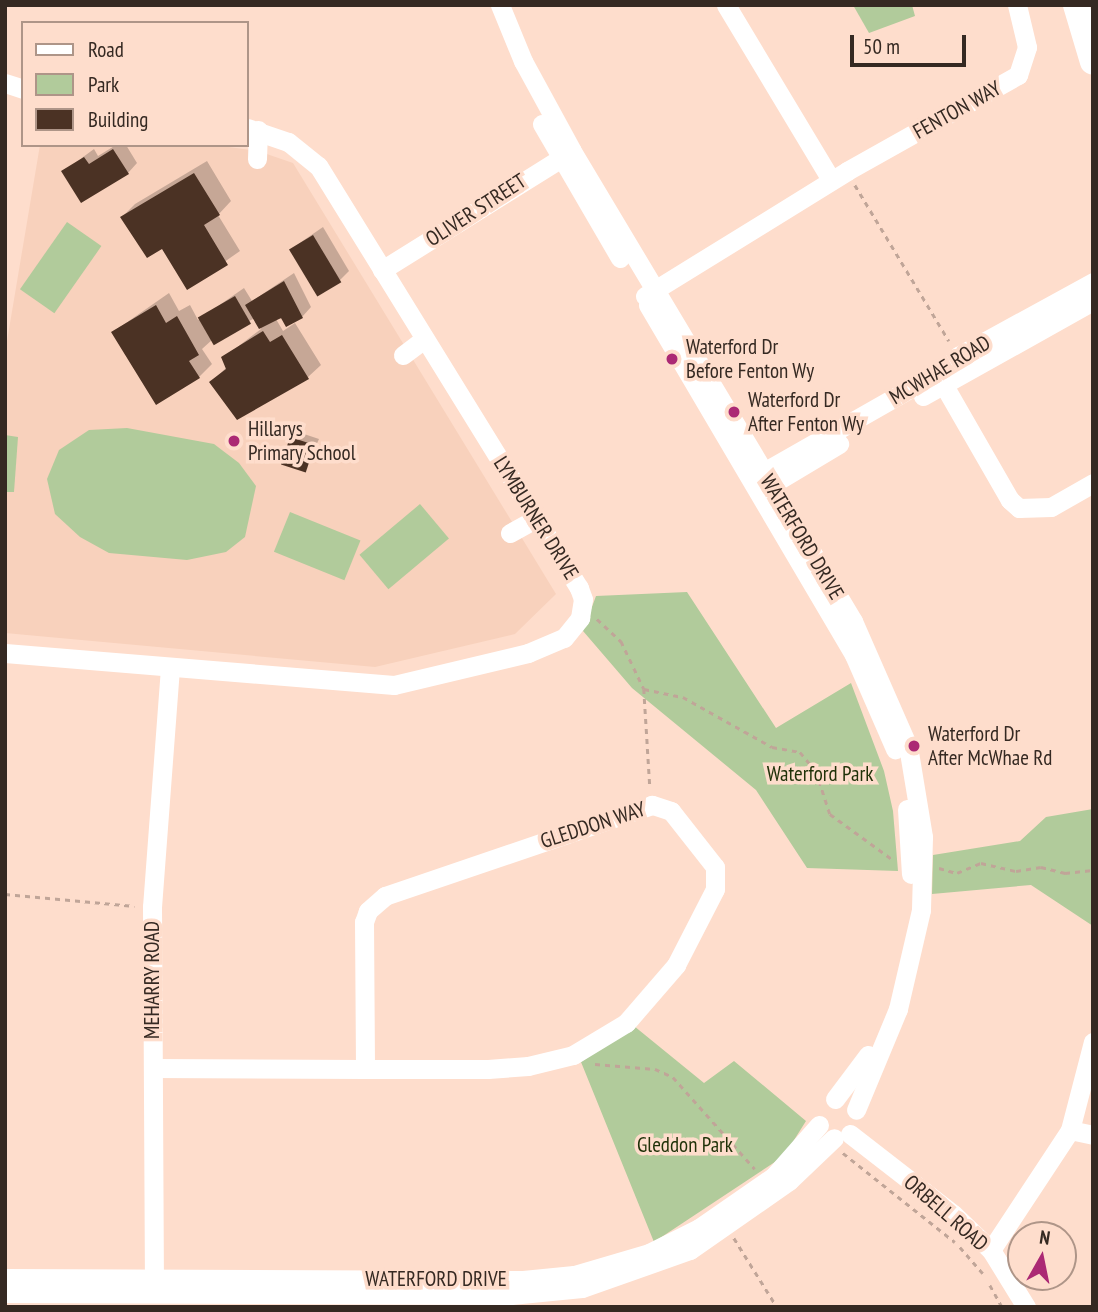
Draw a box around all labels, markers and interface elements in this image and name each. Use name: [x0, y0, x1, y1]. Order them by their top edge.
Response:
legend: [21, 21, 248, 147]
scale bar: [853, 21, 968, 65]
text: 50 m: [863, 33, 900, 60]
text: Road: [88, 36, 124, 63]
text: Park: [88, 71, 119, 98]
street label: FENTON WAY: [909, 76, 1005, 144]
text: Building: [88, 106, 148, 133]
street label: OLIVER STREET: [421, 168, 531, 252]
street label: MCWHAE ROAD: [885, 330, 995, 410]
place label: Waterford Dr Before Fenton Wy: [686, 334, 814, 384]
marker: Waterford Dr Before Fenton Wy: [664, 351, 680, 367]
place label: Waterford Dr After Fenton Wy: [748, 387, 864, 437]
marker: Waterford Dr After Fenton Wy: [726, 404, 742, 420]
place label: Hillarys Primary School: [248, 416, 356, 466]
marker: Hillarys Primary School: [226, 433, 242, 449]
street label: LYMBURNER DRIVE: [488, 452, 584, 584]
street label: WATERFORD DRIVE: [755, 470, 849, 604]
place label: Waterford Dr After McWhae Rd: [928, 721, 1052, 771]
marker: Waterford Dr After McWhae Rd: [906, 738, 922, 754]
park label: Waterford Park: [767, 761, 873, 787]
street label: GLEDDON WAY: [537, 796, 649, 854]
street label: MEHARRY ROAD: [139, 921, 165, 1039]
park label: Gleddon Park: [637, 1132, 733, 1158]
street label: ORBELL ROAD: [899, 1169, 993, 1257]
north arrow: [1007, 1221, 1077, 1291]
text: N: [1038, 1225, 1052, 1250]
street label: WATERFORD DRIVE: [365, 1266, 507, 1292]

